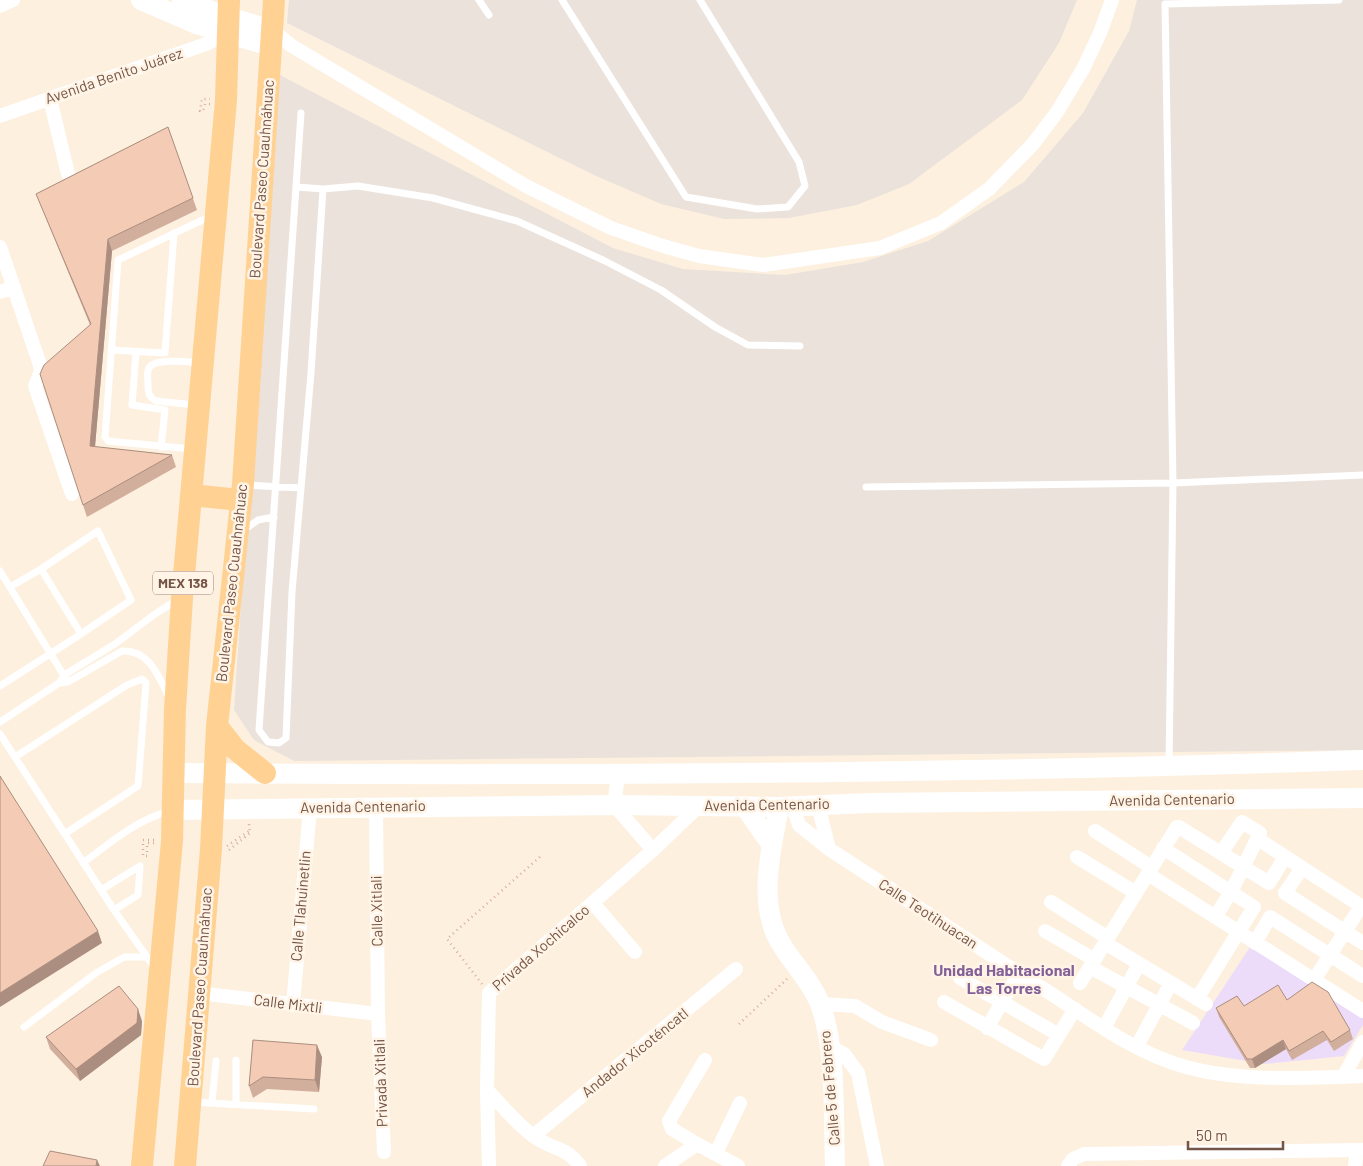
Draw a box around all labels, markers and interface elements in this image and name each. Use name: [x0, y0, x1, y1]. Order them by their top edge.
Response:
street label: Avenida Benito Juárez: [42, 43, 185, 107]
street label: Boulevard Paseo Cuauhnáhuac: [245, 79, 277, 279]
street label: Boulevard Paseo Cuauhnáhuac: [212, 483, 250, 683]
road number: MEX 138: [153, 572, 213, 594]
street label: Avenida Centenario: [1109, 789, 1235, 809]
street label: Avenida Centenario: [704, 794, 830, 814]
street label: Avenida Centenario: [300, 796, 426, 816]
street label: Calle Tlahuinetlin: [286, 850, 314, 962]
street label: Calle Teotihuacan: [876, 874, 982, 952]
street label: Calle Xitlali: [366, 875, 386, 947]
street label: Boulevard Paseo Cuauhnáhuac: [183, 887, 215, 1087]
street label: Privada Xochicalco: [488, 900, 593, 994]
district label: Unidad Habitacional Las Torres: [933, 960, 1075, 997]
street label: Calle Mixtli: [253, 990, 323, 1016]
street label: Andador Xicoténcatl: [577, 1004, 691, 1101]
street label: Calle 5 de Febrero: [815, 1030, 843, 1146]
street label: Privada Xitlali: [369, 1039, 391, 1127]
scale bar: [1188, 1118, 1283, 1150]
text: 50 m: [1196, 1126, 1228, 1144]

